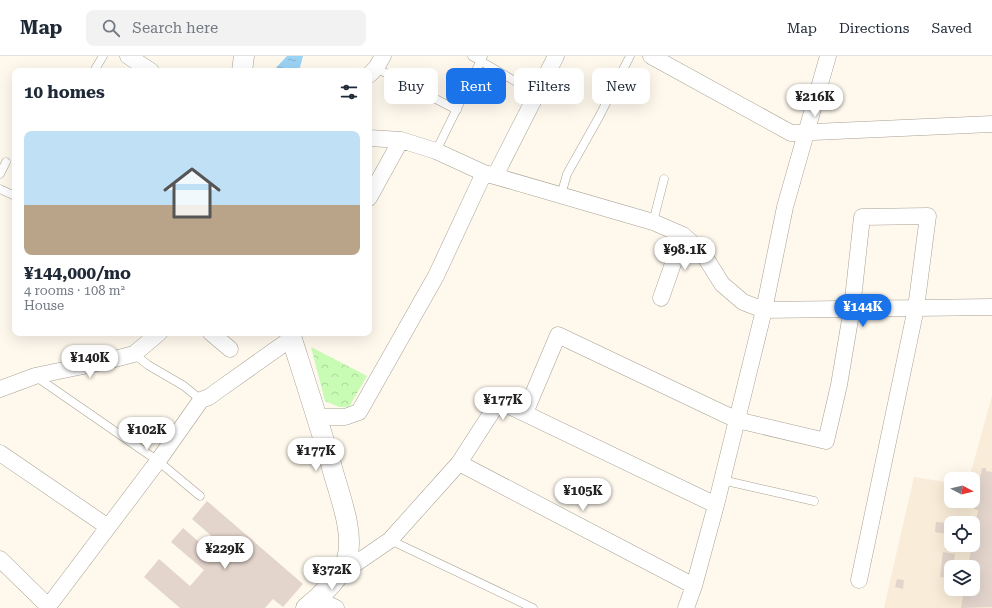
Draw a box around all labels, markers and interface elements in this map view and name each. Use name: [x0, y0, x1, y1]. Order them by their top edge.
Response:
search box: [86, 10, 366, 46]
text: Map: [20, 16, 62, 39]
icon: search: [100, 17, 122, 39]
text: Search here: [132, 19, 218, 37]
text: Map: [787, 20, 817, 36]
text: Directions: [839, 20, 909, 36]
text: Saved: [931, 20, 972, 36]
chip: Buy: [384, 68, 438, 104]
chip: Rent: [446, 68, 506, 104]
chip: Filters: [514, 68, 584, 104]
chip: New: [592, 68, 650, 104]
icon: filters: [338, 81, 360, 103]
text: 10 homes: [24, 82, 105, 102]
pin: ¥216K: [787, 84, 843, 118]
text: ¥216K: [795, 89, 835, 104]
icon: home: [156, 157, 228, 229]
pin: ¥98.1K: [652, 237, 718, 271]
text: ¥98.1K: [663, 242, 707, 257]
text: ¥144,000/mo: [24, 263, 131, 283]
text: 4 rooms · 108 m²: [24, 283, 125, 298]
pin: ¥144K: [835, 294, 891, 328]
text: House: [24, 298, 64, 313]
text: ¥144K: [843, 299, 883, 314]
pin: ¥140K: [62, 345, 118, 379]
text: ¥140K: [70, 350, 110, 365]
pin: ¥177K: [475, 387, 531, 421]
text: ¥177K: [483, 392, 523, 407]
pin: ¥102K: [119, 417, 175, 451]
text: ¥102K: [127, 422, 167, 437]
pin: ¥177K: [288, 438, 344, 472]
text: ¥177K: [296, 443, 336, 458]
north arrow: [944, 472, 980, 508]
map controls: [944, 472, 980, 596]
pin: ¥105K: [555, 478, 611, 512]
text: ¥105K: [563, 483, 603, 498]
button: locate: [944, 516, 980, 552]
pin: ¥229K: [197, 536, 253, 570]
text: ¥229K: [205, 541, 245, 556]
pin: ¥372K: [304, 557, 360, 591]
button: layers: [944, 560, 980, 596]
text: ¥372K: [312, 562, 352, 577]

